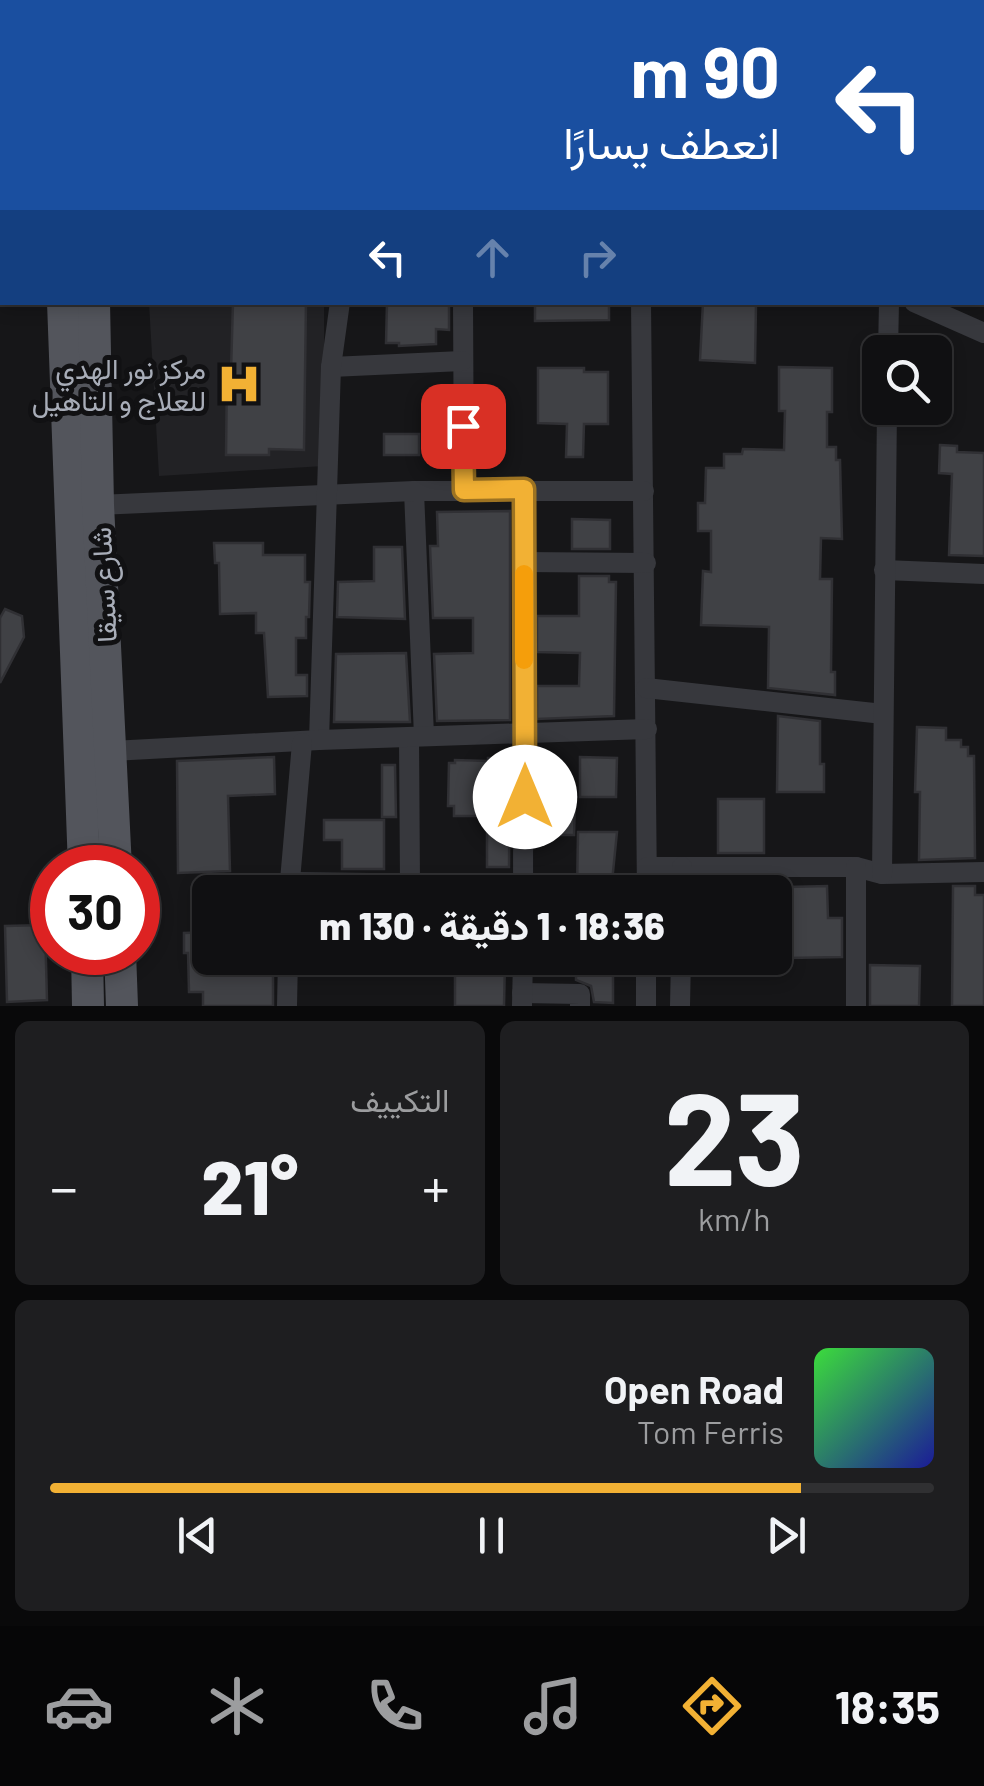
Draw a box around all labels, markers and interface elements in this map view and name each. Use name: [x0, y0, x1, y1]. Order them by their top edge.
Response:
text: 90 m: [630, 28, 780, 112]
icon: left: [815, 40, 945, 170]
text: انعطف يسارًا: [563, 114, 780, 168]
icon: left: [360, 230, 415, 285]
icon: ahead: [465, 230, 520, 285]
icon: right: [570, 230, 625, 285]
map controls: [862, 335, 952, 425]
button: search: [862, 335, 952, 425]
place label: مركز نور الهدي للعلاج و التاهيل: [32, 351, 206, 420]
hospital icon: مركز نور الهدي للعلاج و التاهيل: [215, 360, 263, 408]
pin: [421, 384, 506, 469]
icon: arrive: [436, 399, 491, 454]
street label: شارع سيقا: [83, 526, 126, 644]
position arrow: [473, 745, 577, 849]
speed limit sign: 30: [30, 845, 160, 975]
text: 18:36 · 1 دقيقة · 130 m: [319, 902, 665, 948]
text: 23: [664, 1056, 805, 1212]
text: التكييف: [350, 1080, 450, 1118]
text: 21°: [201, 1140, 298, 1230]
text: −: [50, 1153, 78, 1219]
text: +: [422, 1153, 450, 1219]
text: km/h: [698, 1199, 770, 1237]
text: Open Road: [604, 1366, 784, 1412]
text: Tom Ferris: [637, 1412, 784, 1450]
icon: previous: [170, 1508, 225, 1563]
icon: pause: [464, 1508, 519, 1563]
icon: next: [759, 1508, 814, 1563]
icon: car: [44, 1671, 114, 1741]
icon: climate: [202, 1671, 272, 1741]
icon: phone: [360, 1671, 430, 1741]
icon: music: [518, 1671, 588, 1741]
icon: directions: [677, 1671, 747, 1741]
text: 18:35: [835, 1679, 940, 1733]

